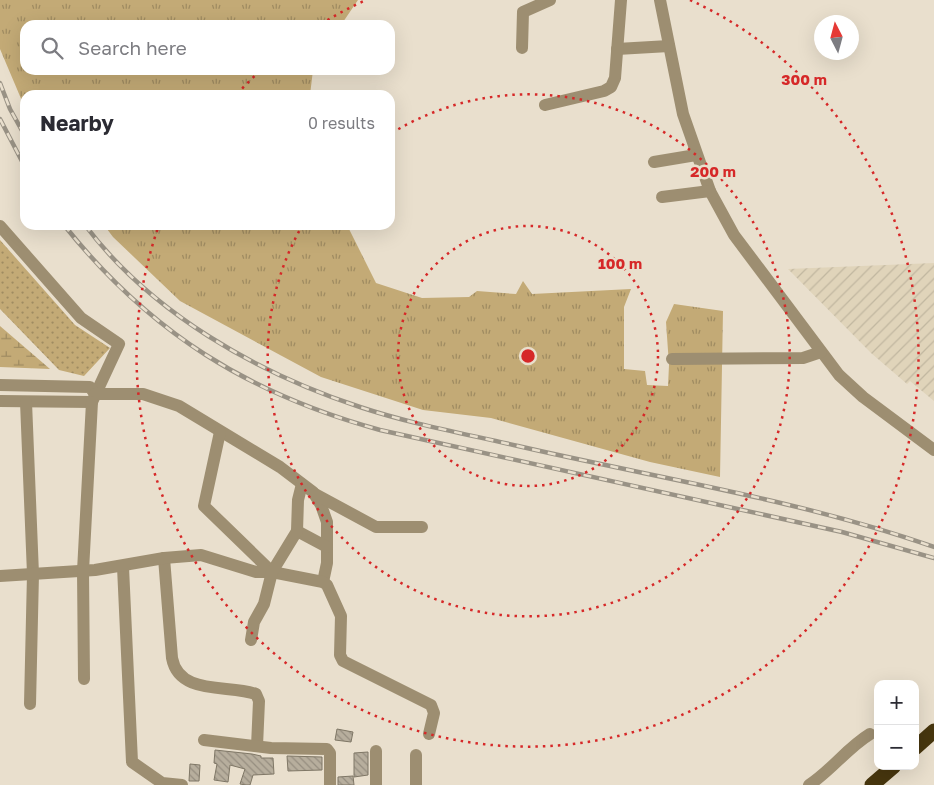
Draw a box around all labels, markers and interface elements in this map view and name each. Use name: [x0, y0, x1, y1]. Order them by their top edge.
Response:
north arrow: [814, 15, 859, 60]
search box: [20, 20, 395, 75]
icon: search: [38, 34, 66, 62]
text: Search here: [78, 36, 187, 59]
text: 300 m: [781, 70, 827, 88]
text: Nearby: [40, 110, 114, 136]
text: 0 results: [308, 113, 375, 133]
text: 200 m: [690, 162, 736, 180]
text: 100 m: [598, 254, 642, 272]
centre of rings: [519, 347, 537, 365]
map controls: [874, 680, 919, 770]
button: +: [874, 680, 919, 725]
button: −: [874, 725, 919, 770]

